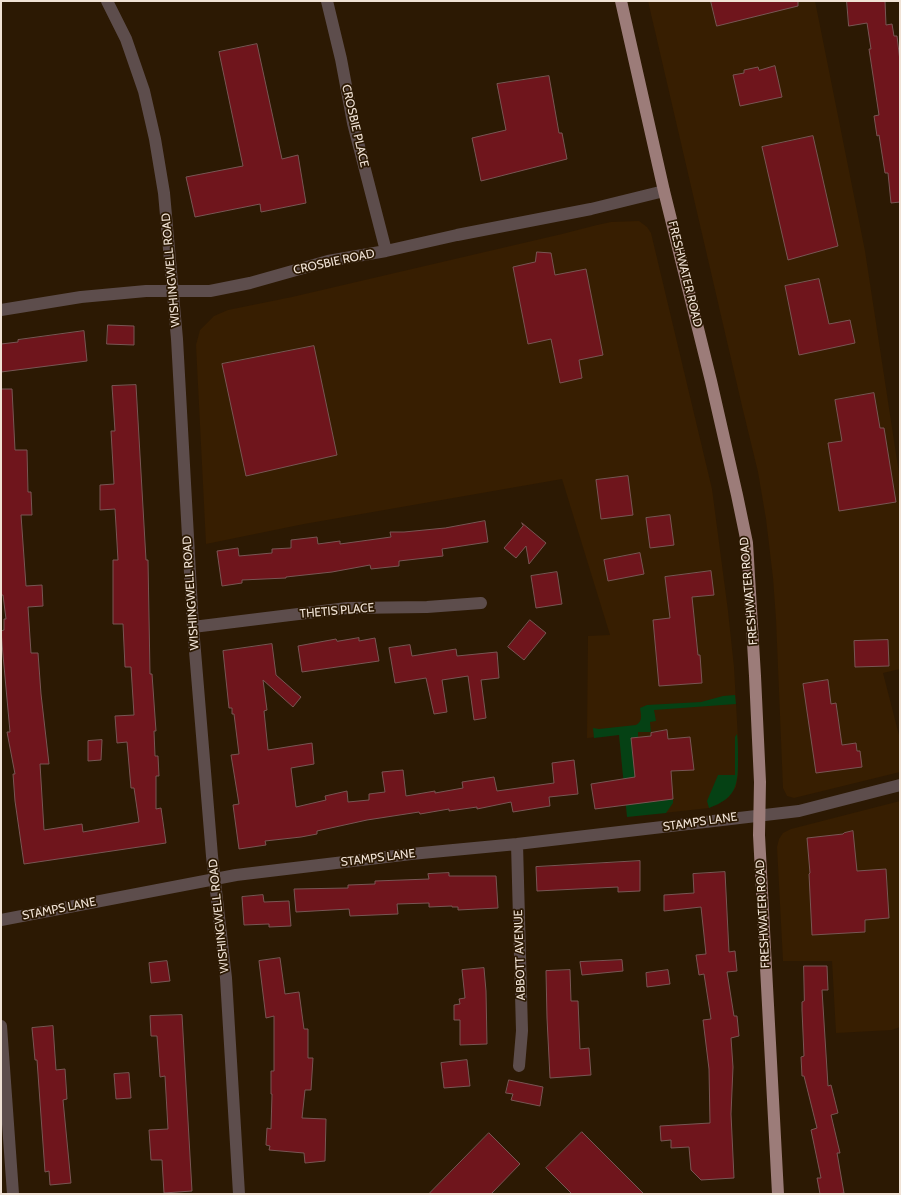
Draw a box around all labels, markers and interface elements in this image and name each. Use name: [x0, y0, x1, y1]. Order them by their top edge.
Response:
street label: CROSBIE PLACE: [338, 83, 372, 169]
street label: WISHINGWELL ROAD: [159, 212, 183, 328]
street label: FRESHWATER ROAD: [665, 220, 705, 328]
street label: CROSBIE ROAD: [292, 246, 376, 278]
street label: WISHINGWELL ROAD: [180, 535, 202, 651]
street label: FRESHWATER ROAD: [737, 536, 761, 646]
street label: THETIS PLACE: [299, 601, 375, 621]
street label: STAMPS LANE: [662, 810, 738, 834]
street label: STAMPS LANE: [340, 846, 416, 870]
street label: WISHINGWELL ROAD: [206, 858, 232, 974]
street label: FRESHWATER ROAD: [753, 859, 773, 969]
street label: STAMPS LANE: [21, 895, 97, 923]
street label: ABBOTT AVENUE: [511, 909, 529, 1001]

